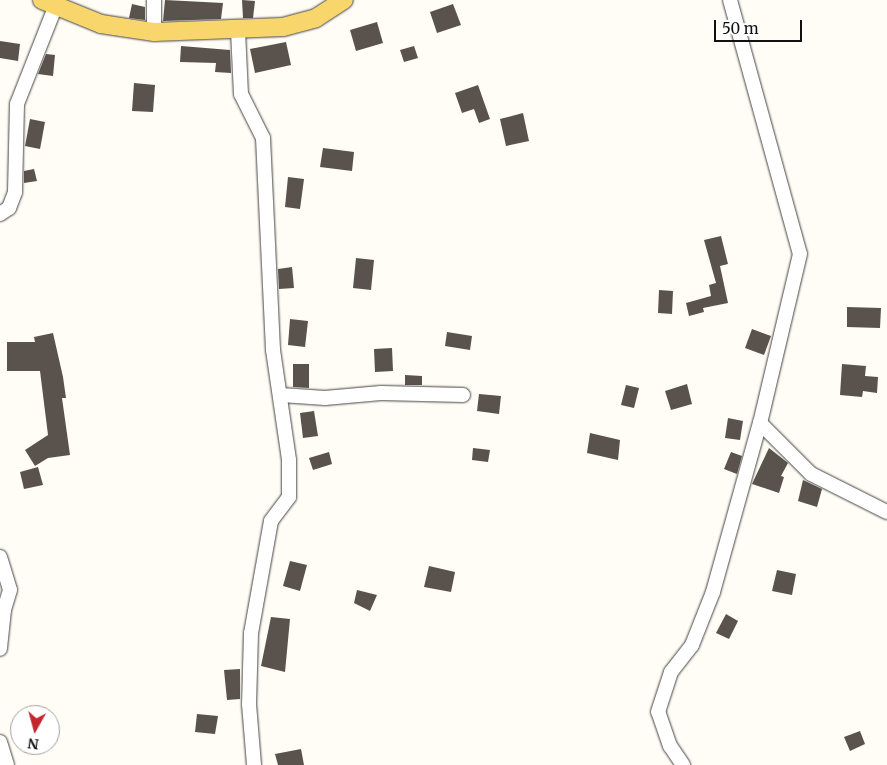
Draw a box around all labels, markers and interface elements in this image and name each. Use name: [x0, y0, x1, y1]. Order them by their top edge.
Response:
scale bar: [717, 10, 804, 42]
text: 50 m: [722, 19, 759, 38]
north arrow: [10, 705, 60, 755]
text: N: [27, 734, 40, 754]

